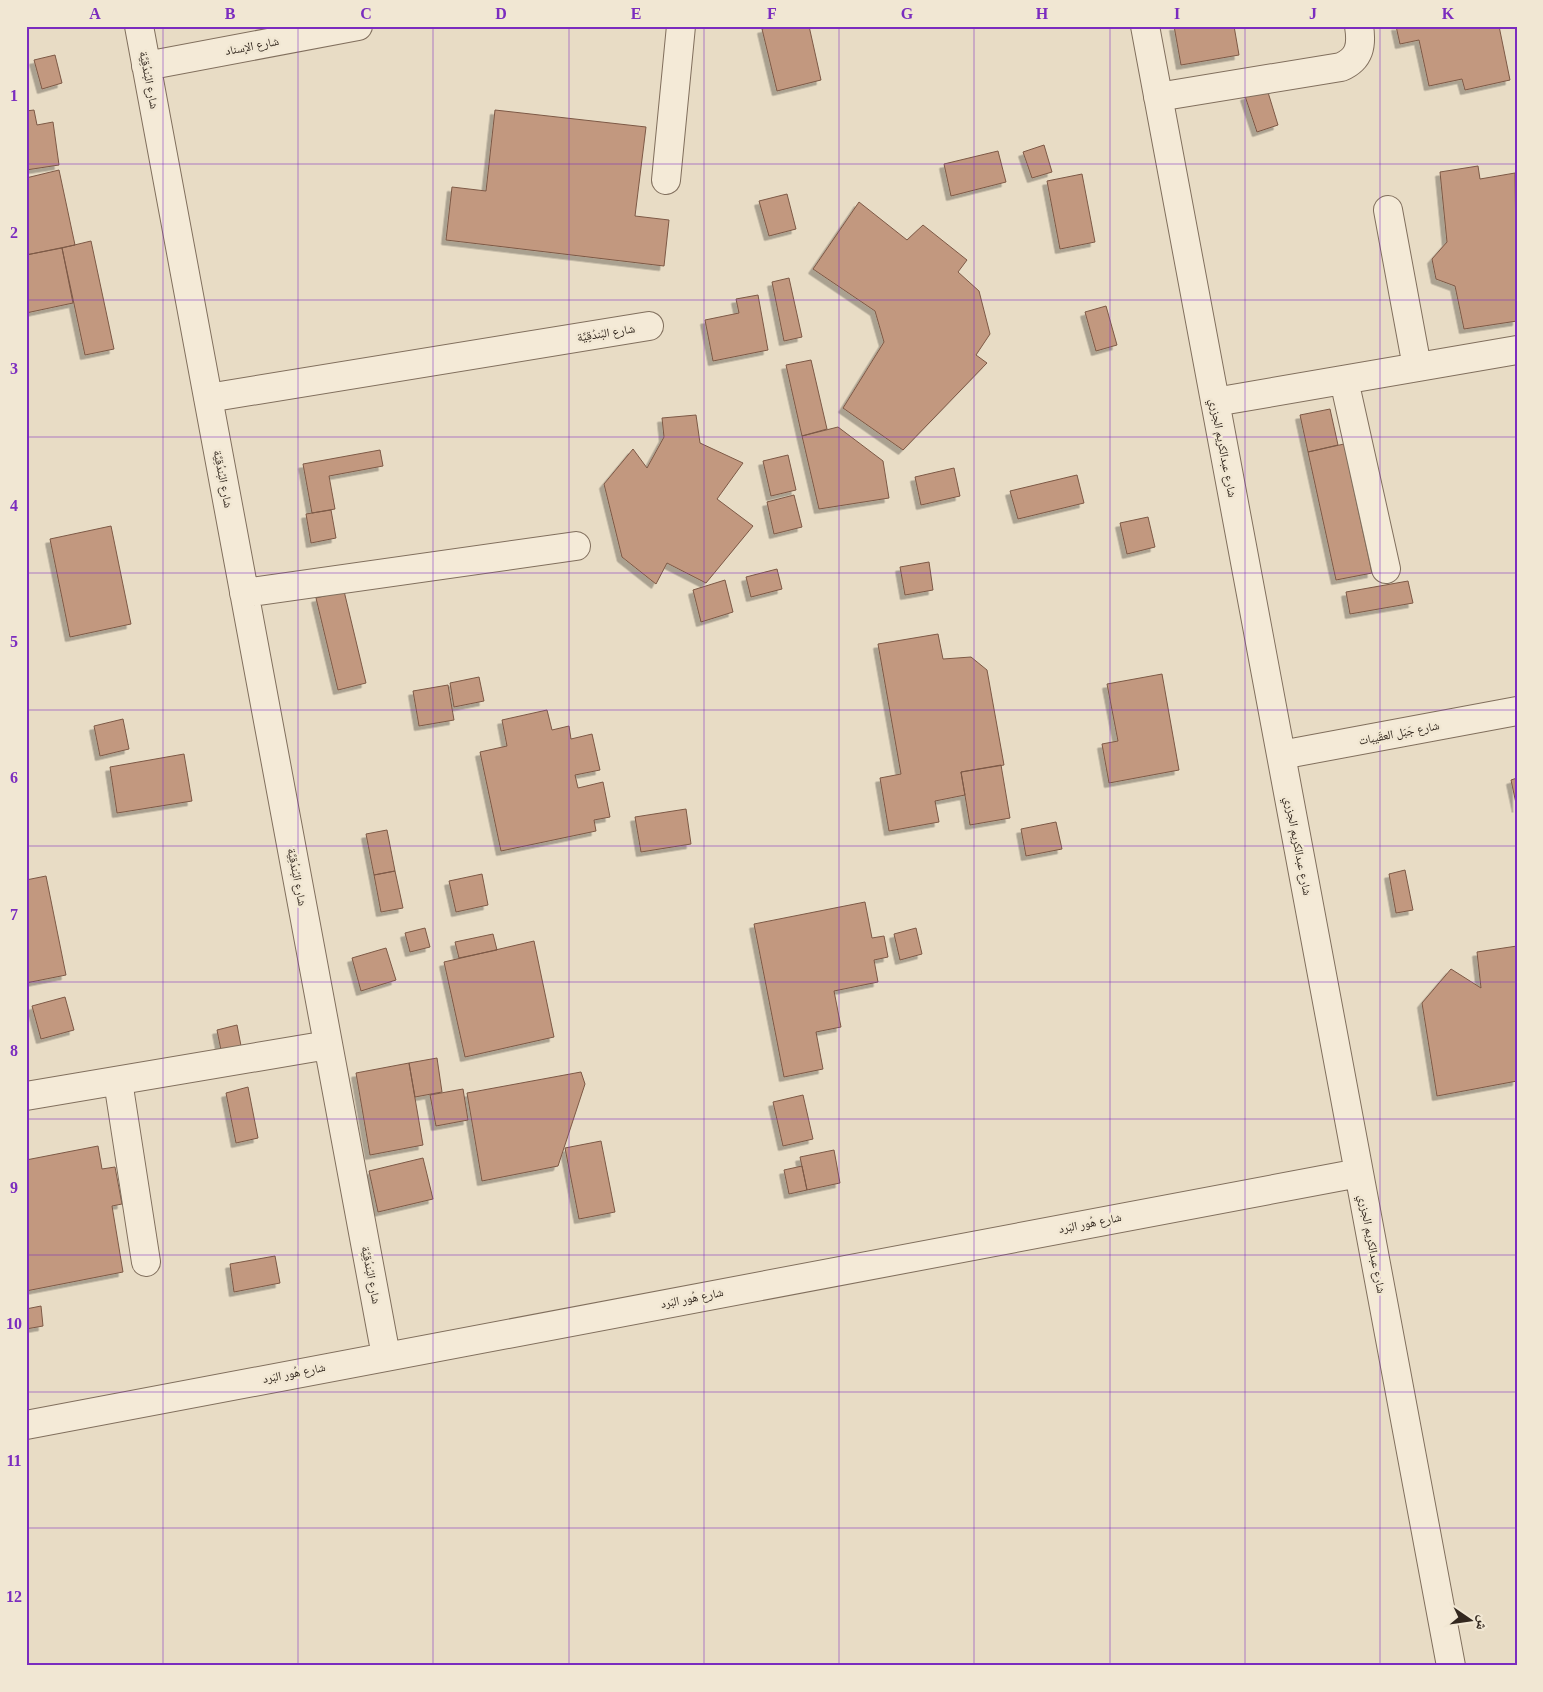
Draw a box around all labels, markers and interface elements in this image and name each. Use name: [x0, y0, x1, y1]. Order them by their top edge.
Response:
text: A: [89, 5, 101, 22]
text: B: [225, 5, 236, 22]
text: C: [360, 5, 372, 22]
text: D: [495, 5, 507, 22]
text: E: [631, 5, 641, 22]
text: F: [767, 5, 777, 22]
text: G: [901, 5, 914, 22]
text: H: [1036, 5, 1049, 22]
text: I: [1174, 5, 1180, 22]
text: J: [1309, 5, 1317, 22]
text: K: [1442, 5, 1455, 22]
street label: شارع الإسناد: [224, 34, 280, 59]
street label: شارع البُندُقِيَّة: [136, 50, 161, 110]
text: 1: [10, 87, 18, 104]
text: 2: [10, 224, 18, 241]
street label: شارع البُندُقِيَّة: [576, 321, 636, 345]
text: 3: [10, 360, 18, 377]
street label: شارع عبدالكريم الجزري: [1204, 397, 1239, 499]
street label: شارع البُندُقِيَّة: [210, 449, 235, 509]
text: 4: [10, 497, 18, 514]
text: 5: [10, 633, 18, 650]
street label: شارع جَبَل العقَيبات: [1357, 718, 1441, 749]
text: 6: [10, 769, 18, 786]
street label: شارع عبدالكريم الجزري: [1279, 795, 1314, 897]
street label: شارع البُندُقِيَّة: [284, 847, 309, 907]
text: 7: [10, 906, 18, 923]
text: 8: [10, 1042, 18, 1059]
text: 9: [10, 1179, 18, 1196]
street label: شارع عبدالكريم الجزري: [1353, 1193, 1388, 1295]
street label: شارع هُور البَرد: [1057, 1210, 1123, 1237]
street label: شارع البُندُقِيَّة: [358, 1245, 383, 1305]
street label: شارع هُور البَرد: [659, 1285, 725, 1312]
text: 10: [6, 1315, 22, 1332]
street label: شارع هُور البَرد: [261, 1360, 327, 1387]
text: 11: [6, 1452, 22, 1469]
text: 12: [6, 1588, 22, 1605]
north arrow: [1446, 1594, 1496, 1644]
text: ش: [1472, 1614, 1491, 1632]

